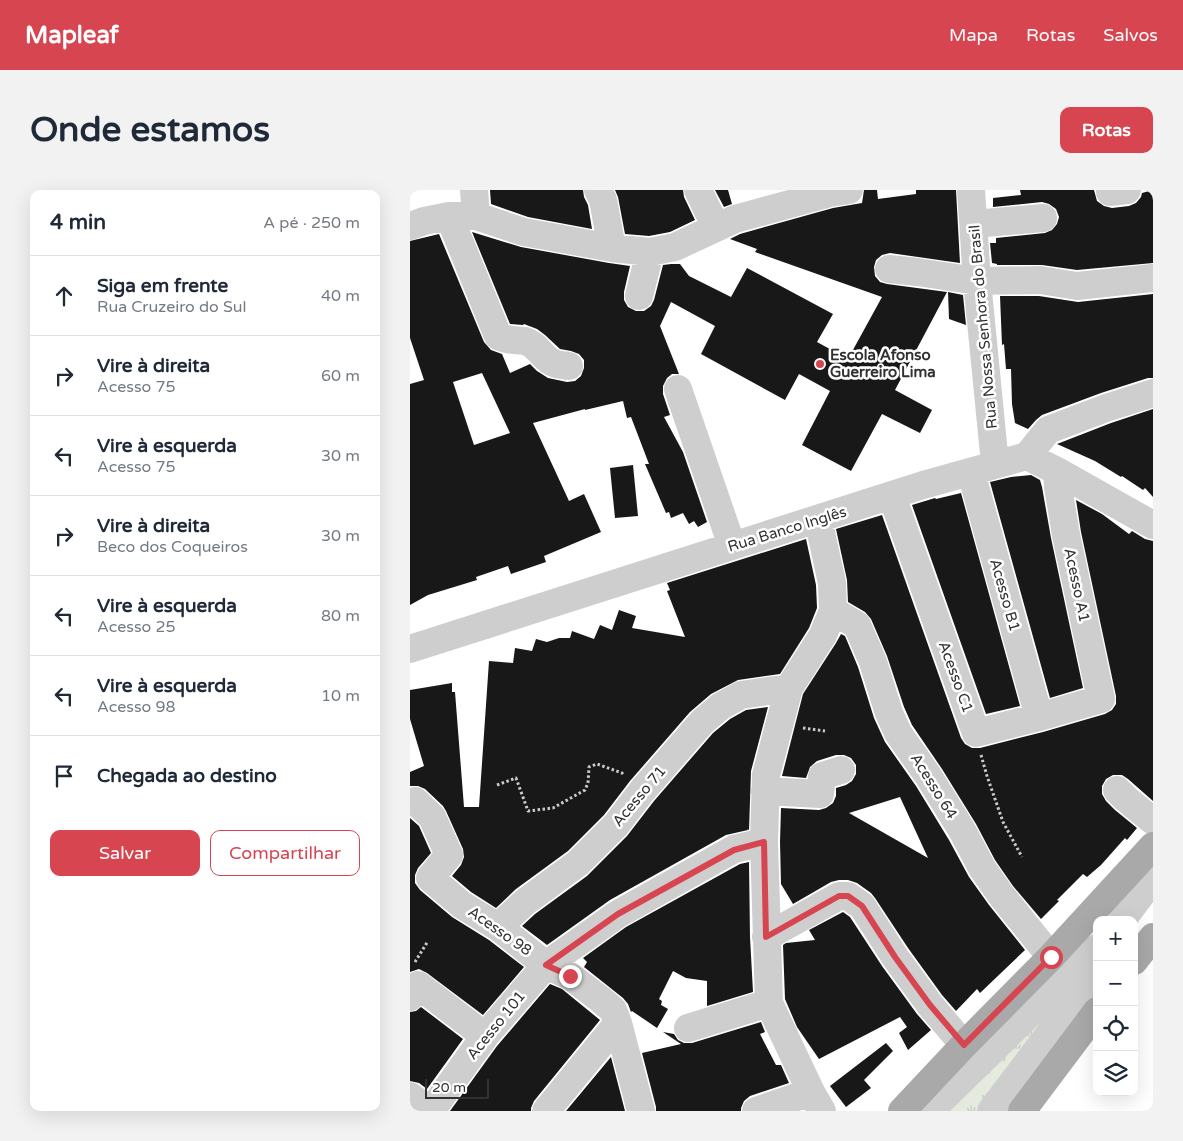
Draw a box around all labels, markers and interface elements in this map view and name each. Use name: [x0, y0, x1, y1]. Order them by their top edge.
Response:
text: Mapleaf: [25, 21, 119, 50]
text: Mapa: [949, 24, 998, 46]
text: Rotas: [1026, 24, 1075, 46]
text: Salvos: [1103, 24, 1158, 46]
button: Rotas: [1060, 107, 1153, 153]
text: Onde estamos: [30, 109, 270, 151]
text: 4 min: [50, 210, 106, 235]
text: A pé · 250 m: [263, 213, 360, 233]
street label: Rua Nossa Senhora do Brasil: [965, 224, 1001, 430]
text: Siga em frente: [97, 275, 228, 297]
icon: ahead: [50, 282, 78, 310]
text: 40 m: [321, 286, 360, 306]
text: Rua Cruzeiro do Sul: [97, 297, 246, 317]
place label: Escola Afonso Guerreiro Lima: [830, 346, 936, 381]
text: Vire à direita: [97, 355, 210, 377]
marker: Escola Afonso Guerreiro Lima: [814, 358, 826, 370]
icon: right: [50, 362, 78, 390]
text: 60 m: [321, 366, 360, 386]
text: Acesso 75: [97, 377, 176, 397]
text: Vire à esquerda: [97, 435, 237, 457]
icon: left: [50, 442, 78, 470]
text: 30 m: [321, 446, 360, 466]
text: Acesso 75: [97, 457, 176, 477]
street label: Rua Banco Inglês: [725, 502, 849, 556]
text: Vire à direita: [97, 515, 210, 537]
icon: right: [50, 522, 78, 550]
text: 30 m: [321, 526, 360, 546]
text: Beco dos Coqueiros: [97, 537, 248, 557]
street label: Acesso A1: [1060, 546, 1094, 624]
street label: Acesso B1: [986, 557, 1024, 633]
text: Vire à esquerda: [97, 595, 237, 617]
icon: left: [50, 602, 78, 630]
text: 80 m: [321, 606, 360, 626]
text: Acesso 25: [97, 617, 176, 637]
street label: Acesso C1: [935, 639, 977, 715]
text: Vire à esquerda: [97, 675, 237, 697]
icon: left: [50, 682, 78, 710]
text: 10 m: [321, 686, 360, 706]
text: Acesso 98: [97, 697, 176, 717]
street label: Acesso 64: [907, 750, 961, 822]
icon: arrive: [50, 762, 78, 790]
street label: Acesso 71: [608, 762, 670, 830]
text: Chegada ao destino: [97, 765, 277, 787]
button: Salvar: [50, 830, 200, 876]
button: Compartilhar: [210, 830, 360, 876]
street label: Acesso 98: [465, 902, 535, 960]
map controls: [1093, 916, 1138, 1096]
button: +: [1093, 916, 1138, 961]
route start: [1040, 946, 1063, 969]
button: −: [1093, 961, 1138, 1006]
route end: [559, 965, 582, 988]
street label: Acesso 101: [463, 987, 529, 1063]
button: locate: [1093, 1006, 1138, 1051]
button: layers: [1093, 1051, 1138, 1096]
scale bar: [425, 1076, 489, 1099]
text: 20 m: [432, 1079, 466, 1096]

